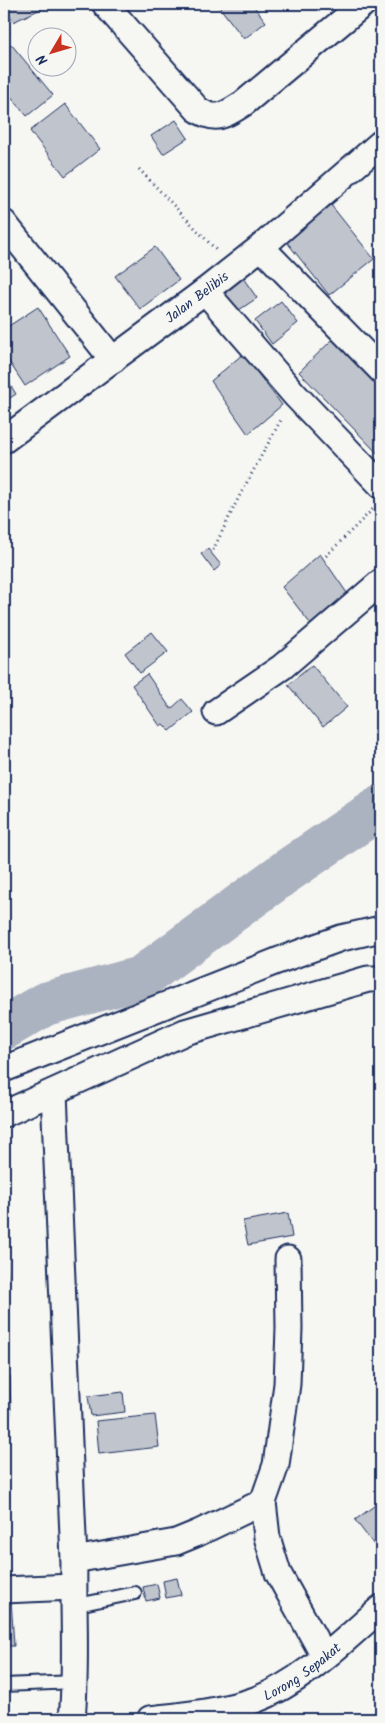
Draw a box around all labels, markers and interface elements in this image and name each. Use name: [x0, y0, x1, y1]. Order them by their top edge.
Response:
north arrow: [28, 28, 78, 78]
text: N: [31, 49, 54, 70]
street label: Jalan Belibis: [161, 266, 234, 329]
street label: Lorong Sepakat: [260, 1638, 347, 1707]

